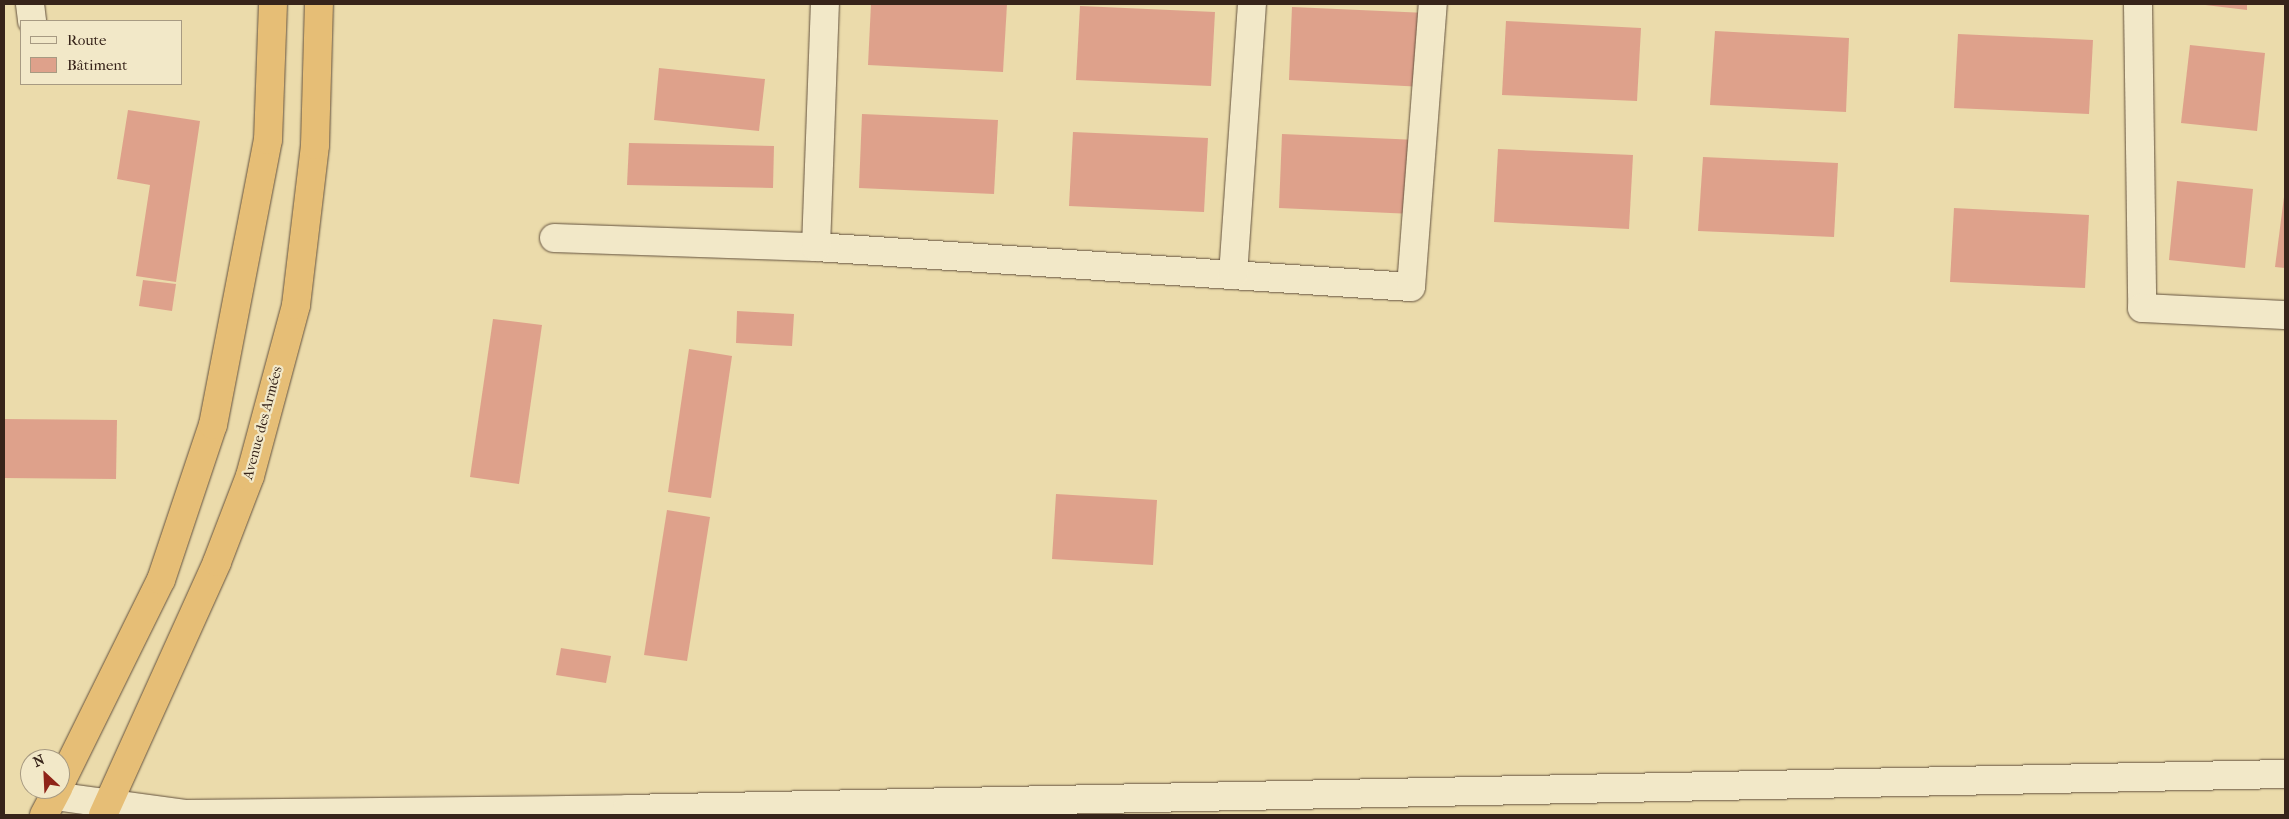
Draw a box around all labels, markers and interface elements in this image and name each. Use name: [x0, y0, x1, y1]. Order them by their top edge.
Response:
legend: [20, 20, 182, 85]
text: Route: [67, 31, 106, 49]
text: Bâtiment: [67, 56, 127, 74]
street label: Avenue des Armées: [240, 365, 286, 481]
north arrow: [20, 749, 70, 799]
text: N: [30, 751, 47, 771]

